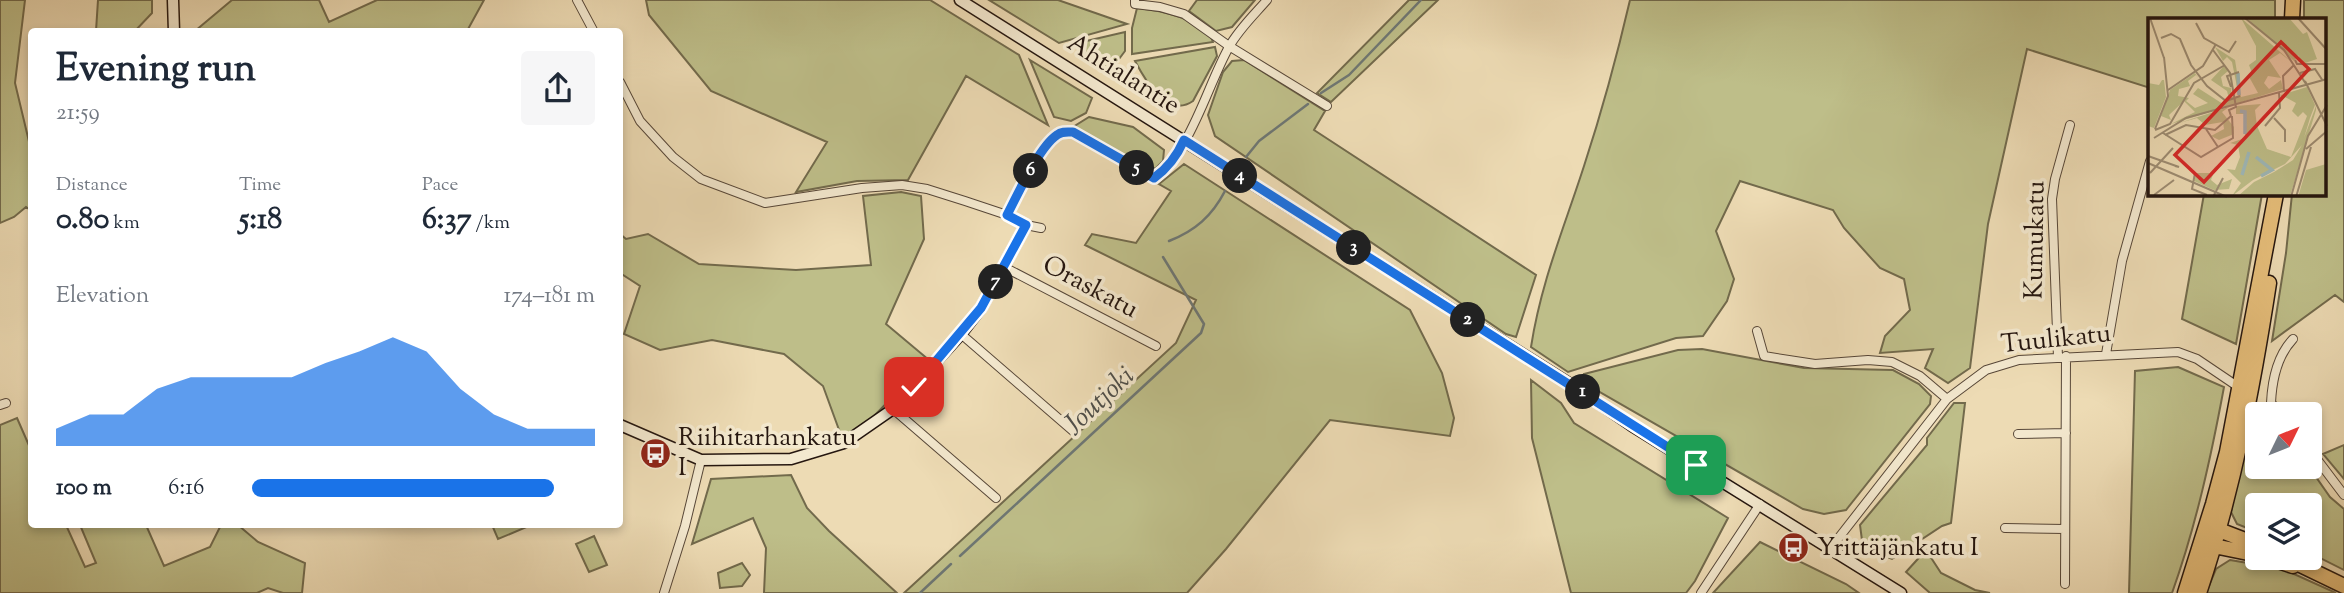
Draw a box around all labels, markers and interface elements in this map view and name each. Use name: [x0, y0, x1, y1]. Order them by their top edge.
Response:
inset map: [2148, 18, 2326, 196]
street label: Ahtialantie: [1059, 26, 1187, 124]
text: Evening run: [56, 44, 256, 98]
button: share: [521, 51, 595, 125]
text: 21:59: [56, 97, 100, 130]
pin: 5: [1120, 150, 1154, 186]
pin: 6: [1014, 154, 1048, 188]
text: 5: [1133, 154, 1140, 181]
text: 6: [1026, 157, 1035, 184]
pin: 4: [1222, 158, 1258, 194]
text: 4: [1235, 162, 1244, 189]
text: Distance: [56, 172, 128, 199]
text: Time: [239, 172, 281, 199]
text: Pace: [422, 172, 458, 199]
street label: Kumukatu: [2016, 180, 2056, 300]
text: 0.80: [56, 199, 110, 242]
text: 5:18: [239, 199, 282, 242]
text: 6:37: [422, 199, 472, 242]
text: km: [110, 210, 140, 237]
text: /km: [472, 210, 510, 237]
pin: 3: [1336, 230, 1372, 266]
text: 3: [1350, 234, 1357, 261]
street label: Oraskatu: [1035, 247, 1145, 329]
pin: 7: [978, 264, 1014, 300]
text: 7: [991, 268, 1000, 295]
text: Elevation: [56, 280, 149, 313]
text: 174–181 m: [504, 280, 595, 313]
pin: 2: [1450, 302, 1486, 338]
text: 2: [1463, 306, 1472, 333]
street label: Tuulikatu: [1999, 316, 2113, 364]
pin: [884, 357, 944, 417]
water label: Joutjoki: [1055, 358, 1144, 445]
icon: check: [895, 368, 933, 406]
pin: 1: [1566, 374, 1600, 410]
text: 1: [1579, 378, 1586, 405]
north arrow: [2245, 402, 2322, 480]
map controls: [2245, 402, 2322, 570]
place label: Riihitarhankatu I: [678, 420, 856, 487]
pin: [1666, 435, 1726, 495]
bus stop icon: Riihitarhankatu I: [638, 436, 672, 470]
icon: arrive: [1677, 446, 1715, 484]
text: 100 m: [56, 472, 112, 505]
text: 6:16: [168, 472, 204, 505]
button: layers: [2245, 493, 2322, 570]
place label: Yrittäjänkatu I: [1817, 530, 1979, 567]
bus stop icon: Yrittäjänkatu I: [1777, 531, 1811, 565]

